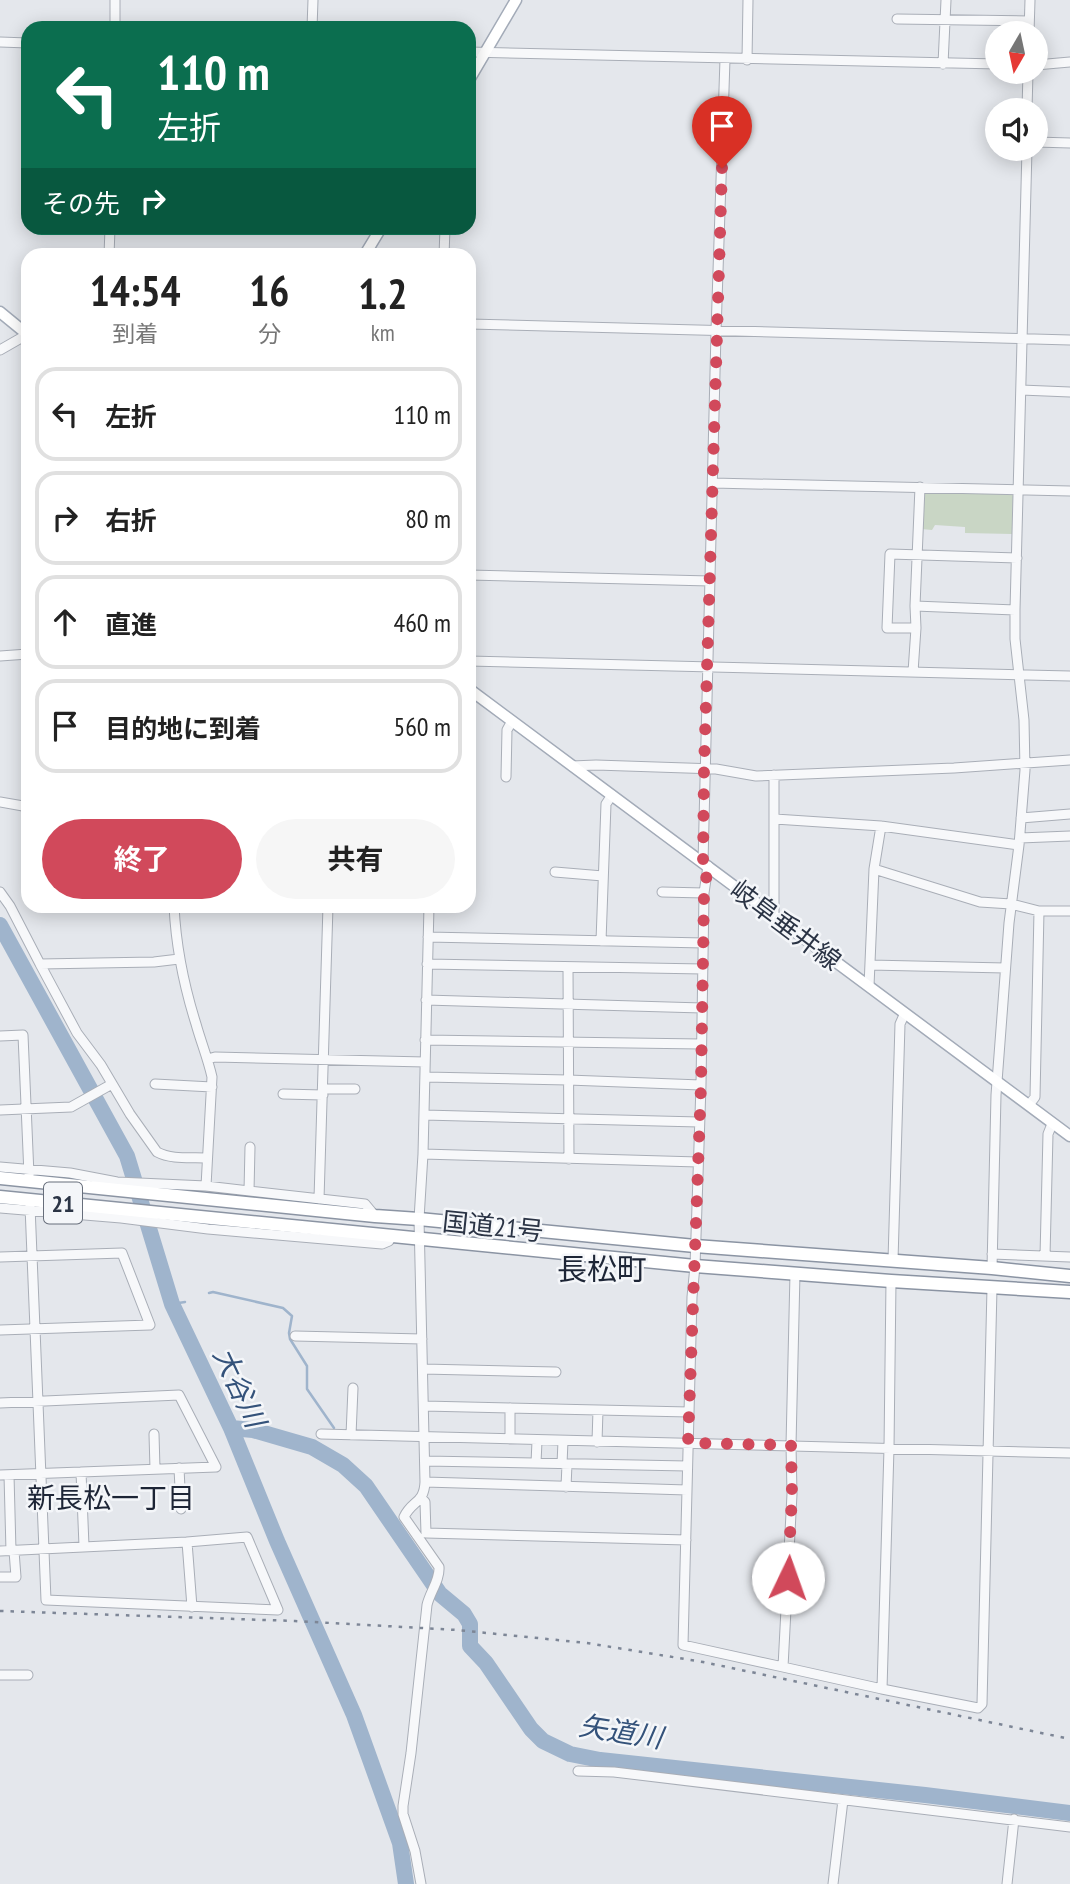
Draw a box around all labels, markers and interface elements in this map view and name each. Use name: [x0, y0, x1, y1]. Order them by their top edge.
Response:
north arrow: [985, 21, 1048, 84]
map controls: [985, 21, 1048, 161]
text: 110 m: [157, 40, 270, 104]
icon: left: [42, 49, 133, 140]
pin: [692, 96, 752, 168]
button: sound: [985, 98, 1048, 161]
text: 左折: [157, 106, 221, 148]
icon: arrive: [703, 107, 741, 145]
icon: right: [134, 182, 172, 220]
text: その先: [42, 187, 120, 220]
text: 14:54: [90, 263, 181, 318]
text: 16: [249, 263, 289, 318]
text: 1.2: [358, 266, 407, 321]
text: km: [371, 318, 395, 347]
text: 到着: [112, 319, 158, 348]
text: 分: [258, 319, 281, 348]
icon: left: [46, 395, 84, 433]
text: 110 m: [393, 398, 451, 431]
text: 左折: [105, 400, 157, 433]
icon: right: [46, 499, 84, 537]
text: 80 m: [405, 502, 451, 535]
text: 右折: [105, 504, 157, 537]
icon: ahead: [46, 603, 84, 641]
text: 460 m: [393, 606, 451, 639]
text: 直進: [105, 608, 157, 641]
icon: arrive: [46, 707, 84, 745]
text: 560 m: [393, 710, 451, 743]
text: 目的地に到着: [105, 712, 261, 745]
button: 終了: [42, 819, 242, 899]
button: 共有: [256, 819, 455, 899]
street label: 岐阜垂井線: [724, 873, 848, 977]
road number: 21: [44, 1182, 82, 1224]
street label: 国道21号: [441, 1204, 545, 1248]
district label: 長松町: [557, 1249, 647, 1288]
water label: 大谷川: [205, 1341, 276, 1436]
district label: 新長松一丁目: [27, 1479, 195, 1516]
position arrow: [751, 1541, 825, 1615]
water label: 矢道川: [577, 1706, 668, 1756]

